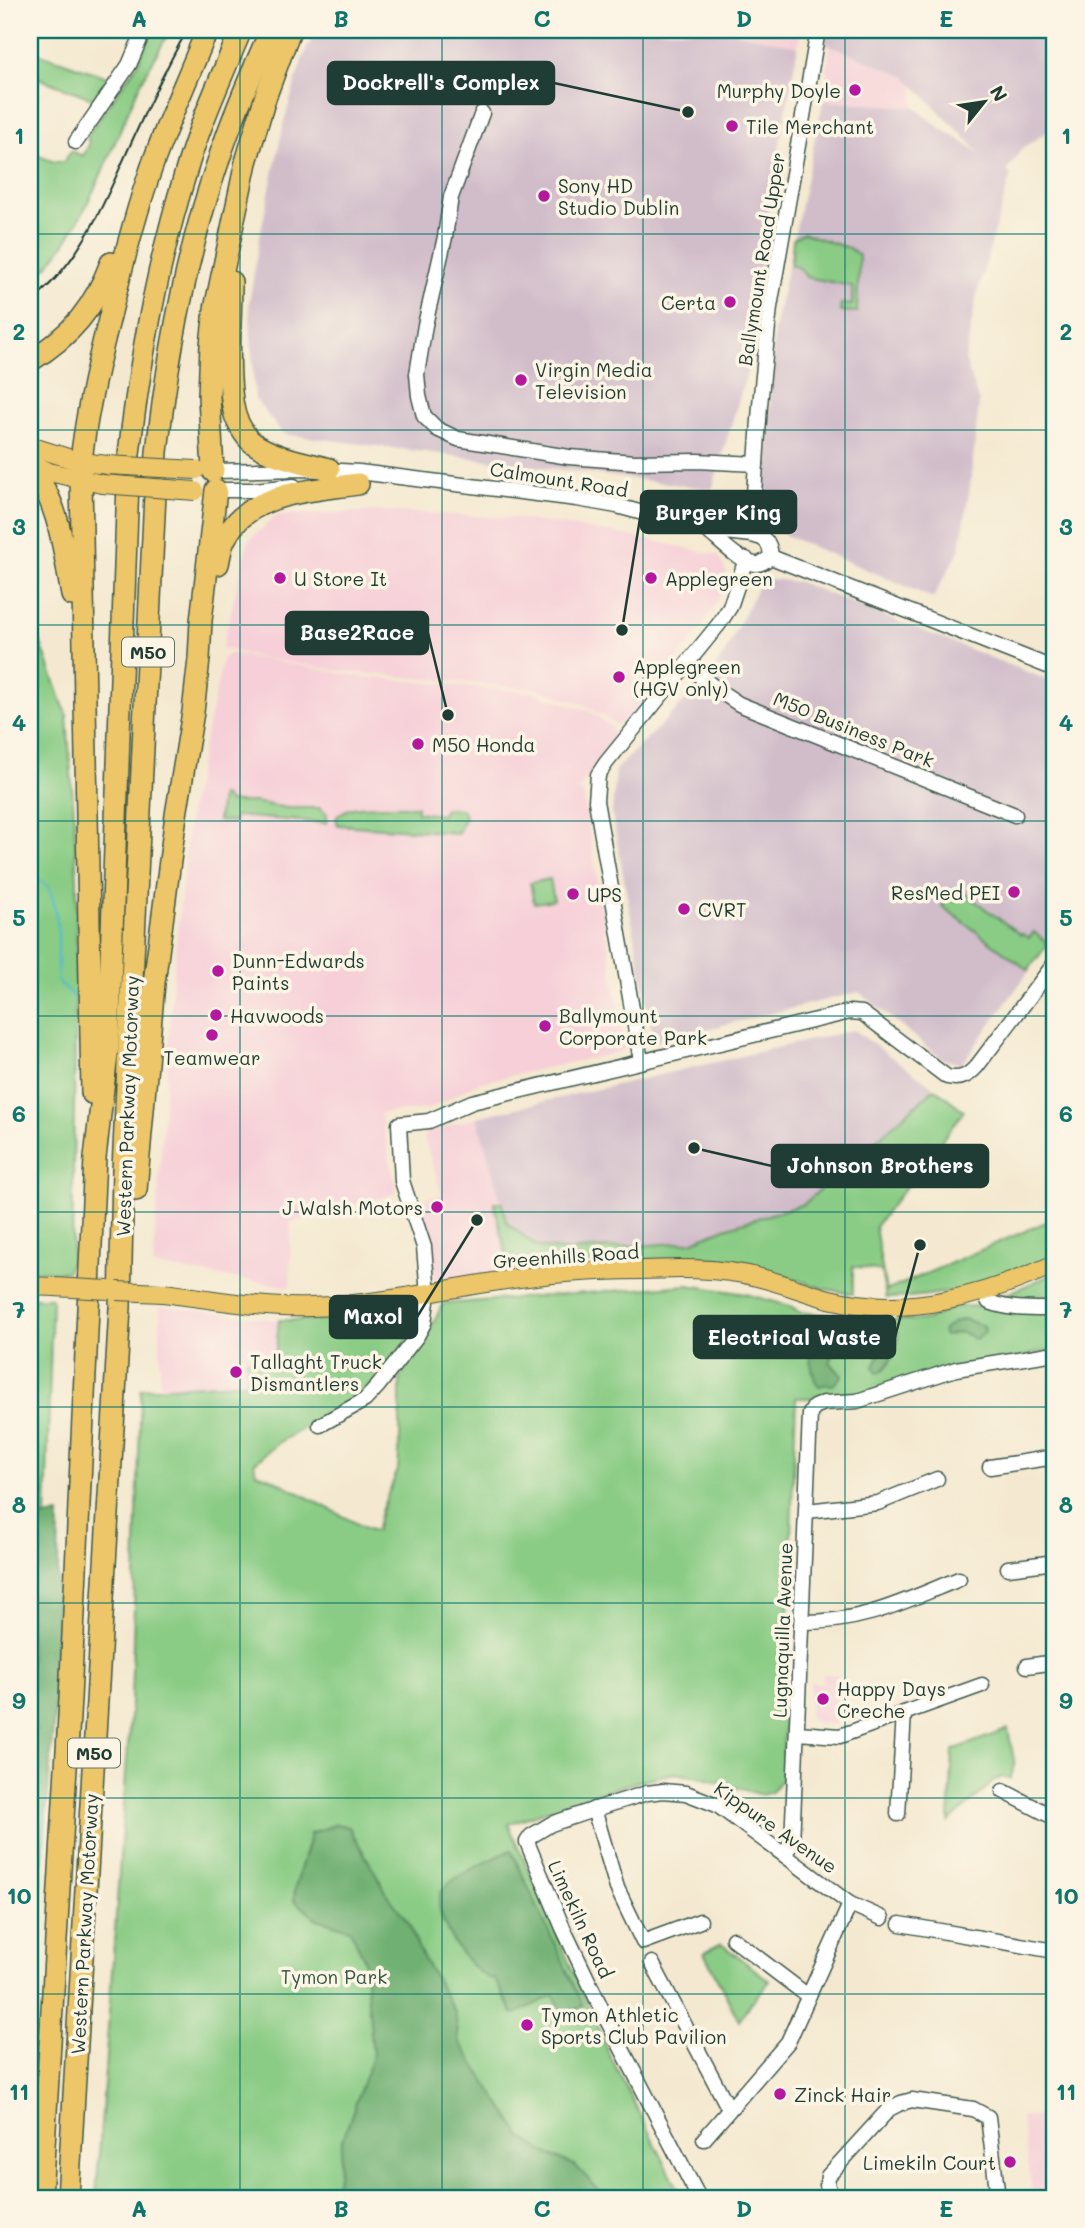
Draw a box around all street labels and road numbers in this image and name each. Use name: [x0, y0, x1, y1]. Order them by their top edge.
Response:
street label: Ballymount Road Upper: [732, 151, 790, 367]
street label: Calmount Road: [488, 456, 630, 502]
road number: M50: [122, 638, 174, 666]
street label: M50 Business Park: [770, 685, 938, 773]
street label: Western Parkway Motorway: [110, 975, 144, 1237]
street label: Greenhills Road: [492, 1238, 640, 1274]
street label: Lugnaquilla Avenue: [766, 1542, 798, 1718]
road number: M50: [68, 1738, 120, 1768]
street label: Kippure Avenue: [710, 1775, 842, 1879]
street label: Western Parkway Motorway: [65, 1793, 103, 2055]
street label: Limekiln Road: [543, 1856, 619, 1982]

